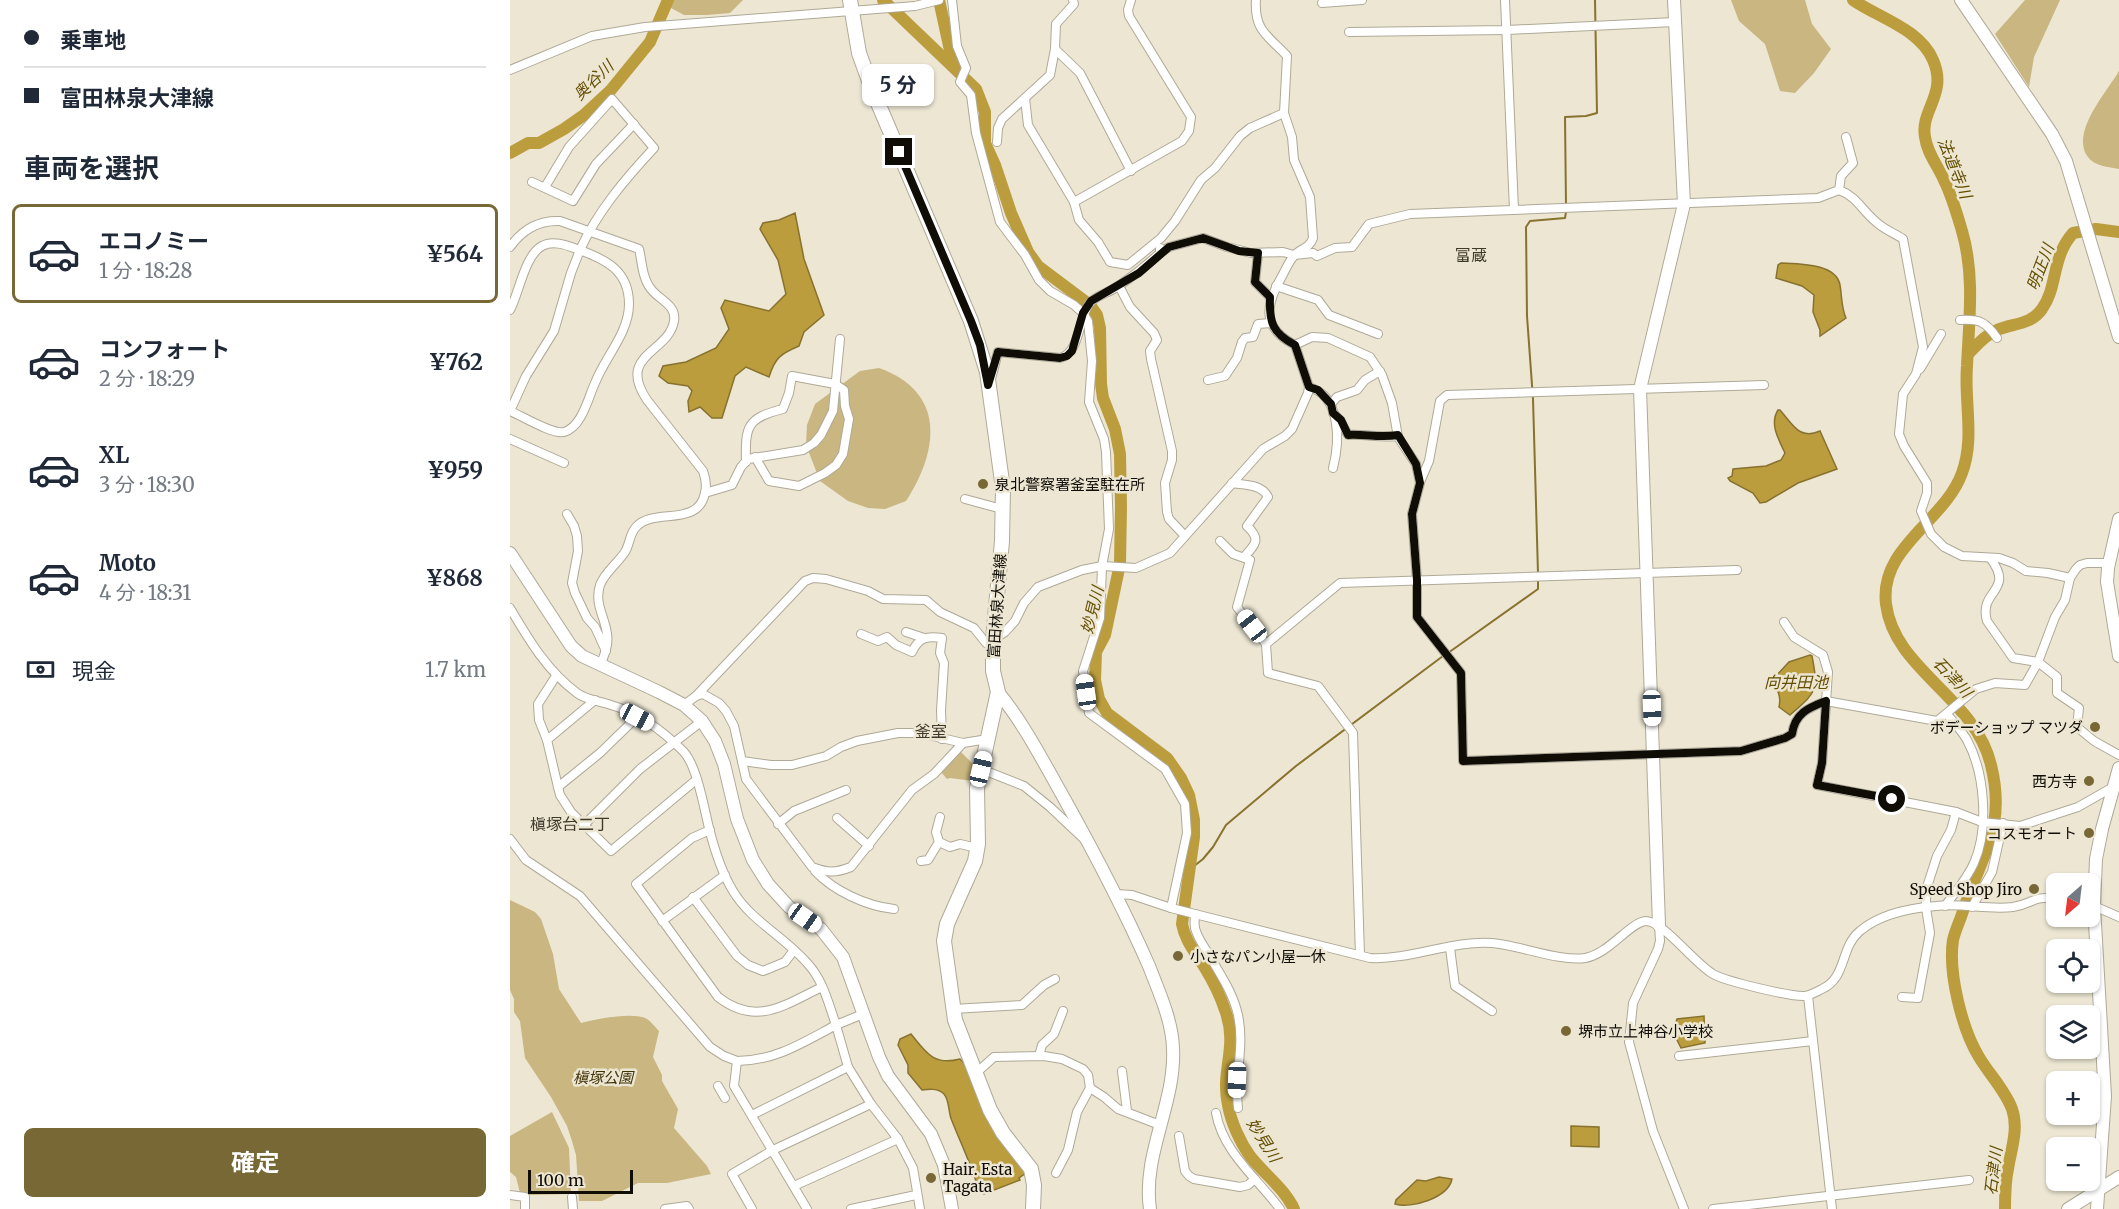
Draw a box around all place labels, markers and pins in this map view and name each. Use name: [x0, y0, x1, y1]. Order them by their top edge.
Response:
place label: 泉北警察署釜室駐在所: [995, 475, 1145, 494]
marker: 泉北警察署釜室駐在所: [976, 477, 990, 491]
place label: ボデーショップ マツダ: [1930, 718, 2083, 737]
marker: ボデーショップ マツダ: [2088, 720, 2102, 734]
place label: 西方寺: [2032, 772, 2077, 791]
marker: 西方寺: [2082, 774, 2096, 788]
place label: コスモオート: [1987, 824, 2077, 843]
marker: コスモオート: [2082, 826, 2096, 840]
place label: Speed Shop Jiro: [1910, 880, 2022, 899]
marker: Speed Shop Jiro: [2027, 882, 2041, 896]
place label: 小さなパン小屋一休: [1190, 947, 1326, 966]
marker: 小さなパン小屋一休: [1171, 949, 1185, 963]
place label: 堺市立上神谷小学校: [1578, 1022, 1713, 1041]
marker: 堺市立上神谷小学校: [1559, 1024, 1573, 1038]
place label: Hair. Esta Tagata: [943, 1160, 1012, 1196]
marker: Hair. Esta Tagata: [924, 1171, 938, 1185]

